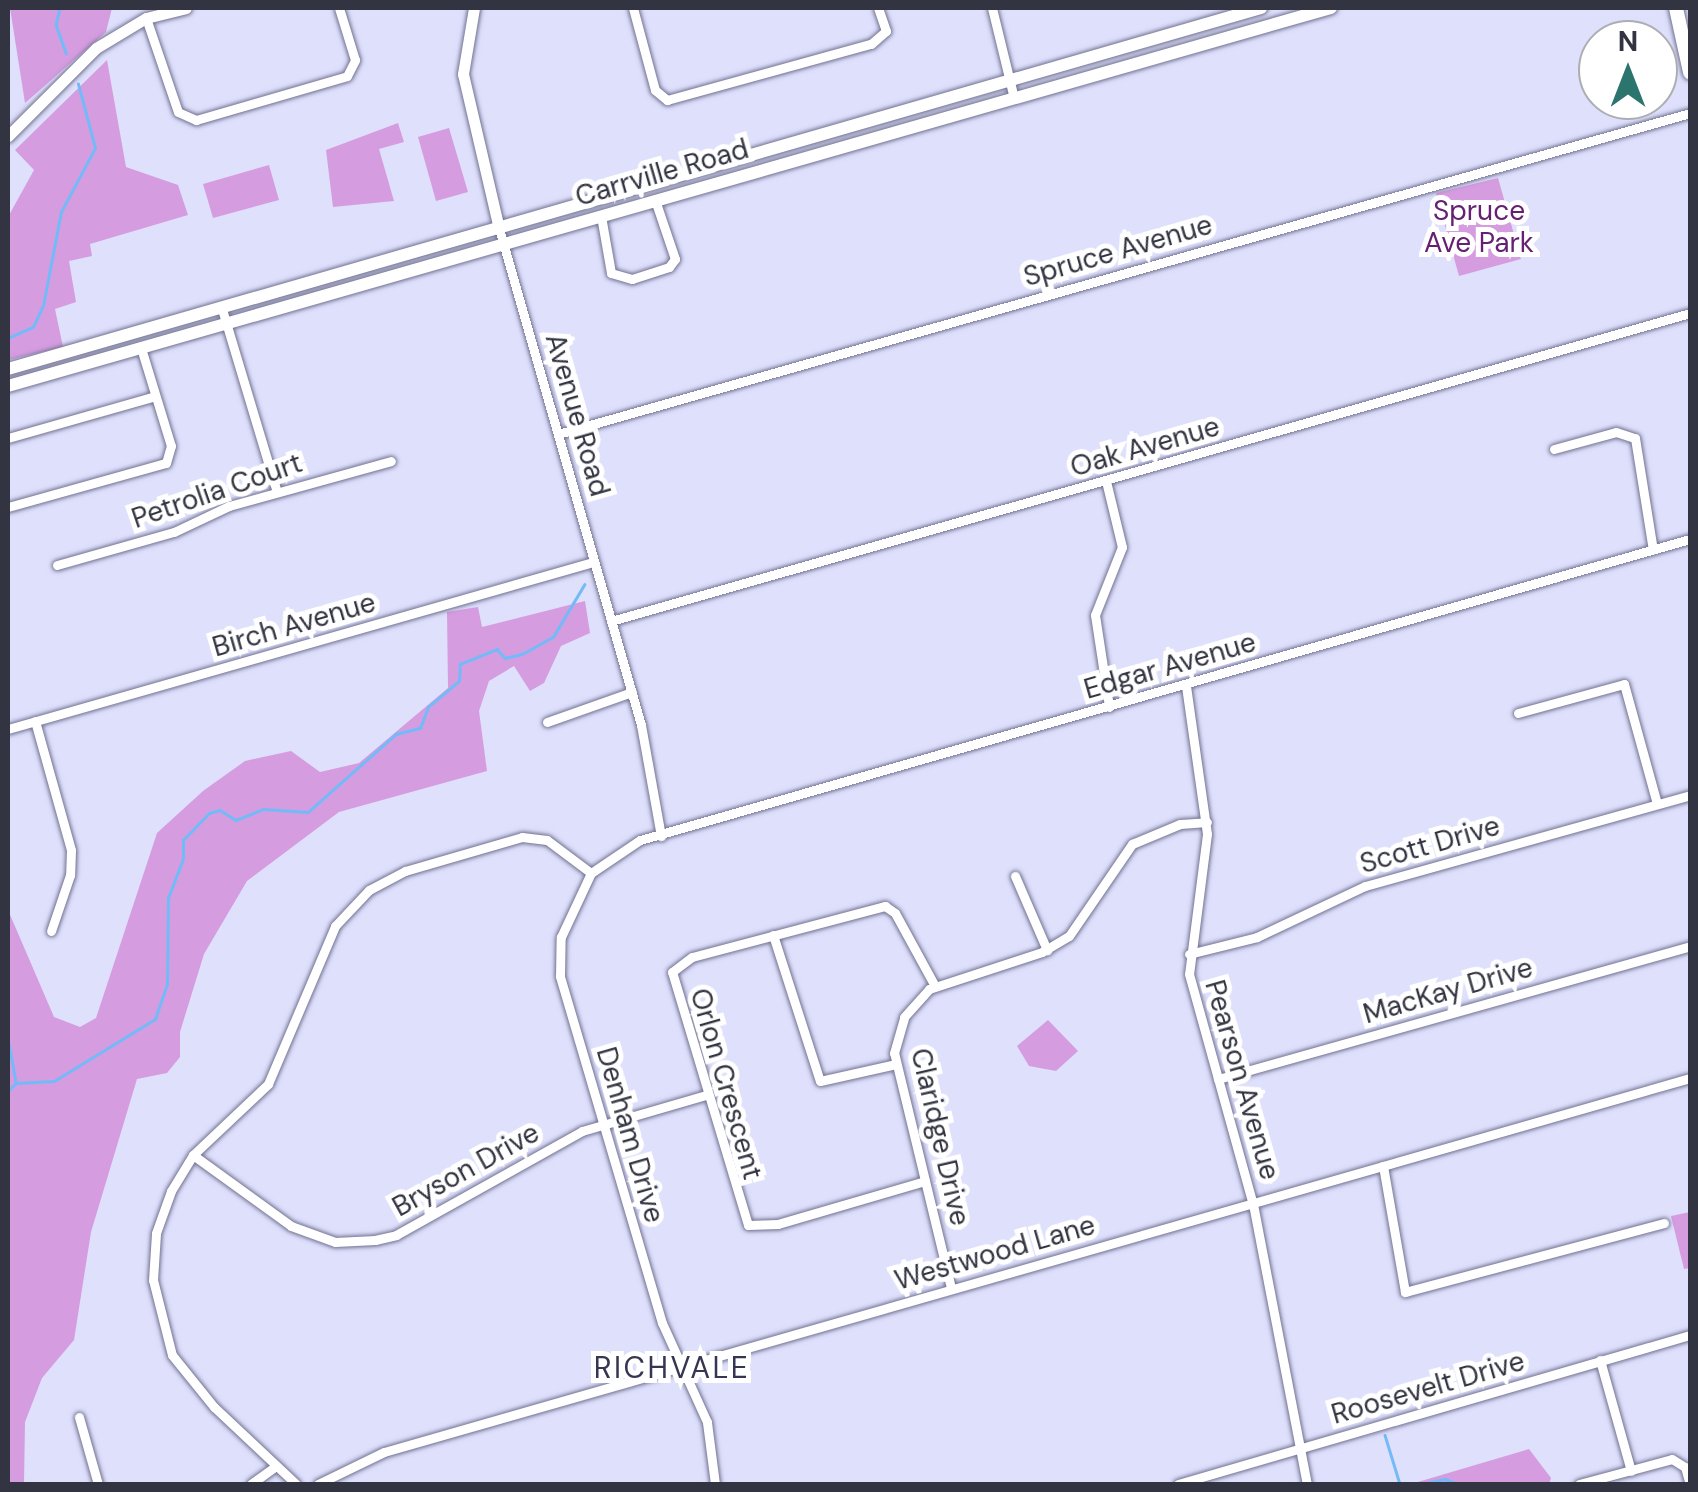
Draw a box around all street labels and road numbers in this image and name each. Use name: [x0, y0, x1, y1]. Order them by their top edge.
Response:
street label: Carrville Road: [572, 132, 752, 214]
street label: Spruce Avenue: [1020, 208, 1216, 294]
street label: Avenue Road: [538, 330, 616, 500]
street label: Oak Avenue: [1067, 410, 1223, 484]
street label: Petrolia Court: [127, 446, 307, 536]
street label: Birch Avenue: [209, 586, 379, 664]
street label: Edgar Avenue: [1080, 625, 1260, 707]
street label: Scott Drive: [1356, 809, 1504, 881]
street label: MacKay Drive: [1359, 951, 1537, 1031]
street label: Pearson Avenue: [1197, 976, 1287, 1184]
street label: Orlon Crescent: [683, 985, 769, 1183]
street label: Denham Drive: [589, 1043, 671, 1227]
street label: Claridge Drive: [903, 1045, 977, 1229]
street label: Bryson Drive: [387, 1116, 545, 1224]
street label: Westwood Lane: [891, 1208, 1099, 1298]
street label: Roosevelt Drive: [1328, 1344, 1528, 1432]

